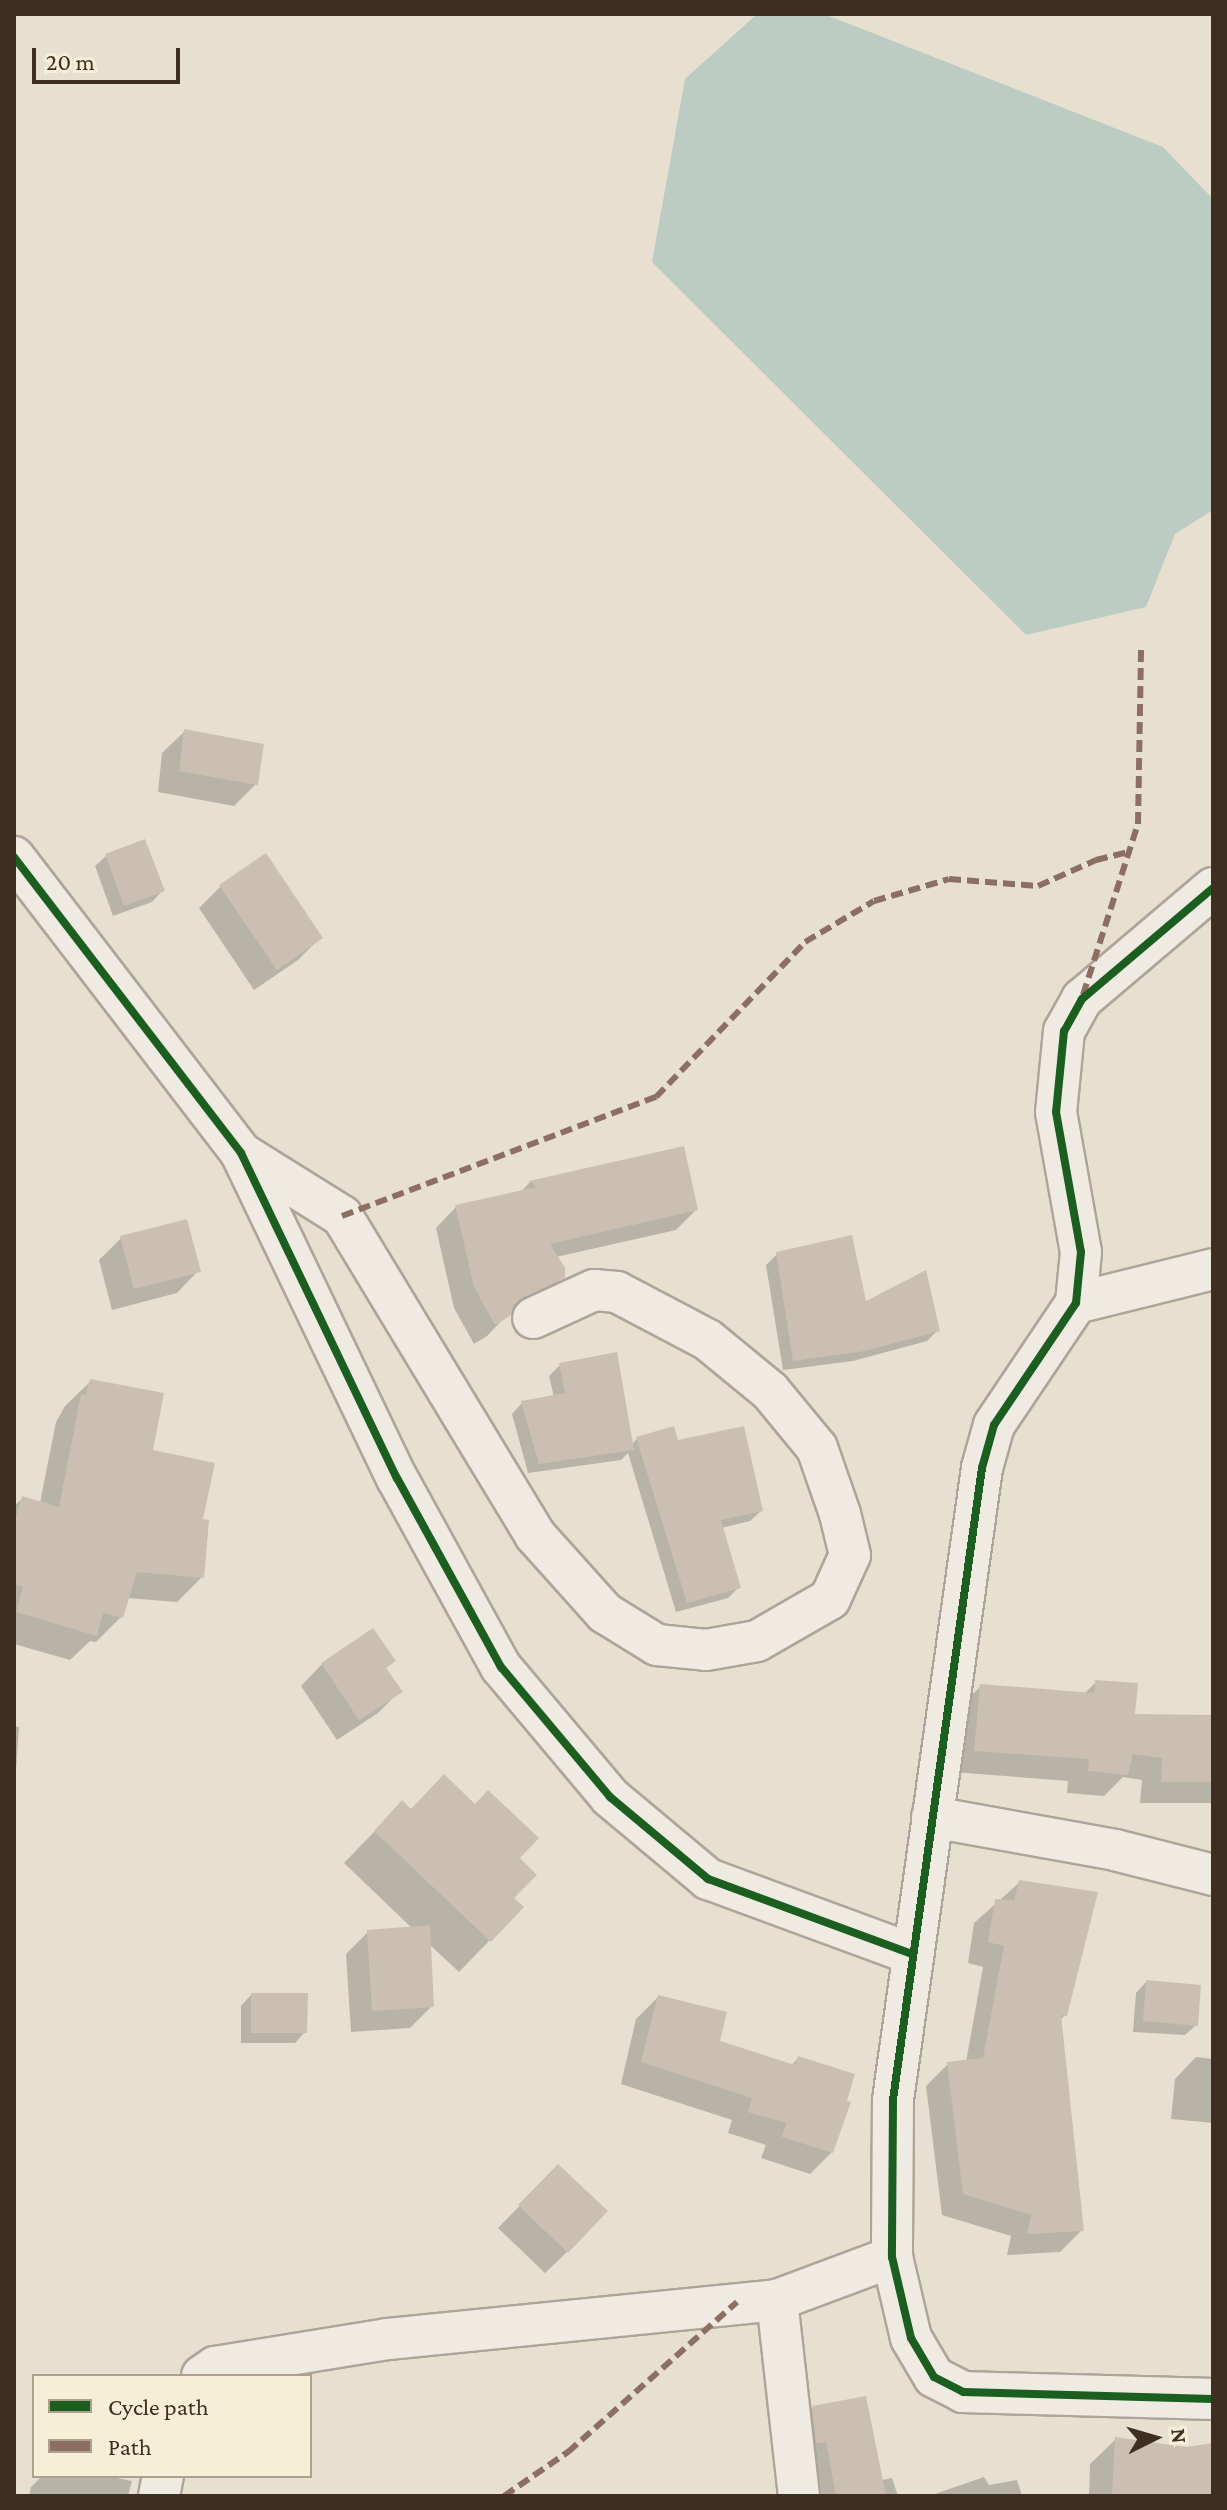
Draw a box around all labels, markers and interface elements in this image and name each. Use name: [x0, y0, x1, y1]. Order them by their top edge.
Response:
scale bar: [36, 32, 184, 82]
text: 20 m: [46, 48, 95, 75]
legend: [32, 2374, 312, 2478]
text: Cycle path: [108, 2393, 209, 2420]
north arrow: [1115, 2398, 1195, 2478]
text: N: [1166, 2427, 1193, 2444]
text: Path: [108, 2433, 152, 2460]

